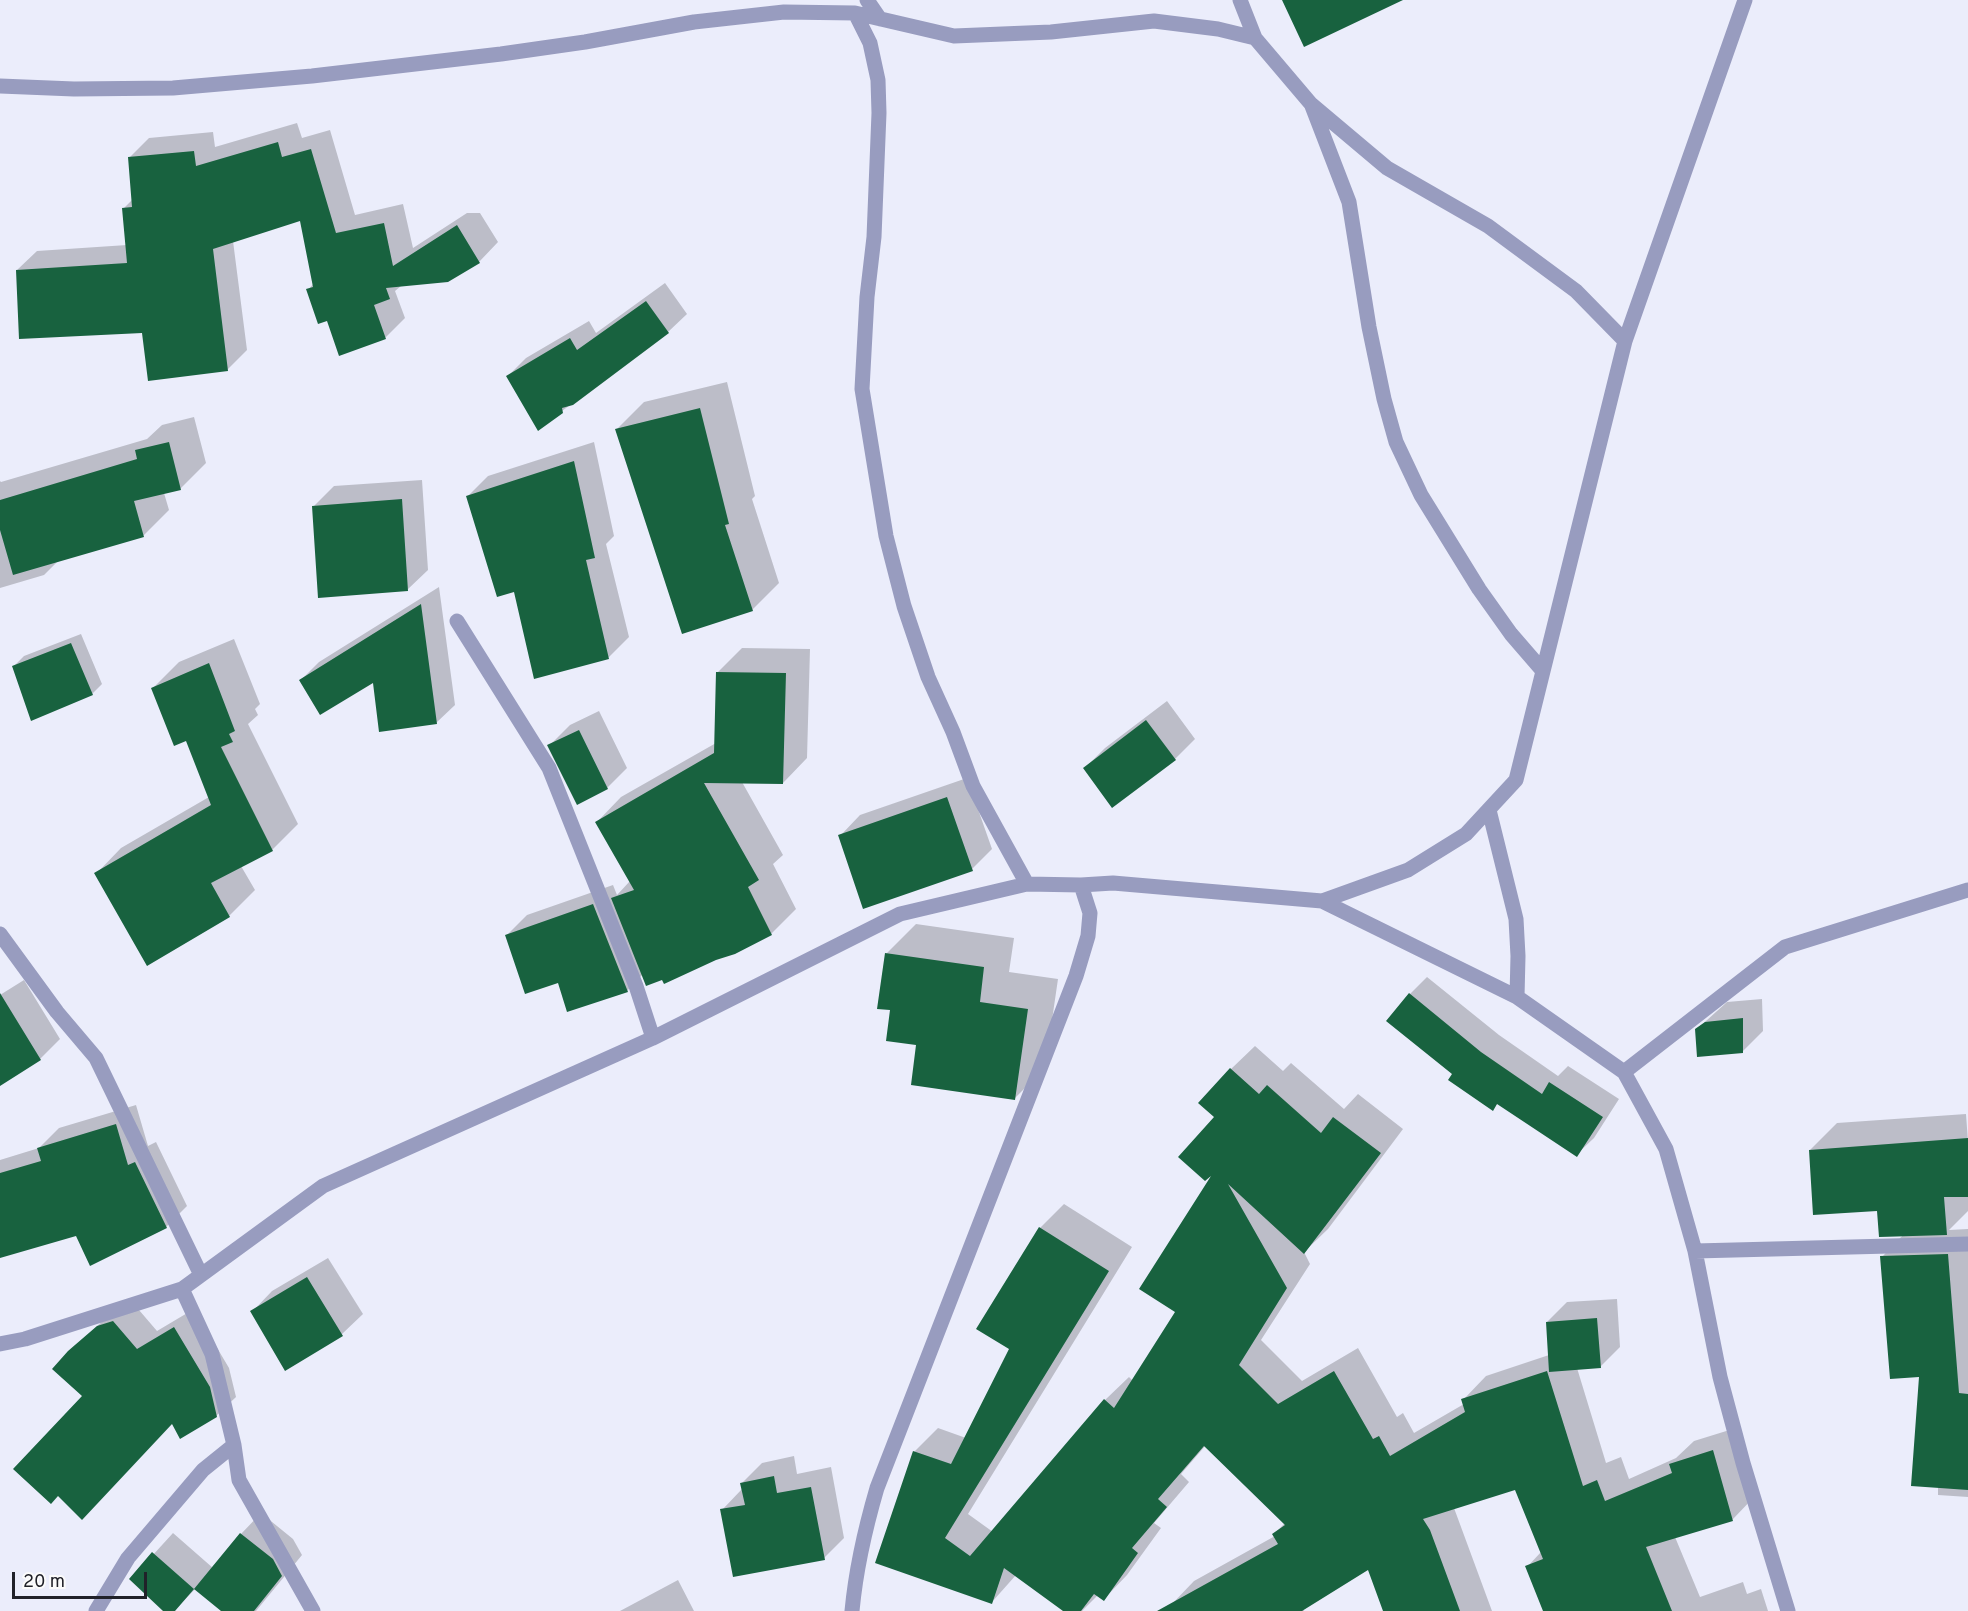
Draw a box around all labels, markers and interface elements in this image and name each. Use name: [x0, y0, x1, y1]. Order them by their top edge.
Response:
scale bar: [15, 1560, 150, 1598]
text: 20 m: [23, 1571, 65, 1594]

